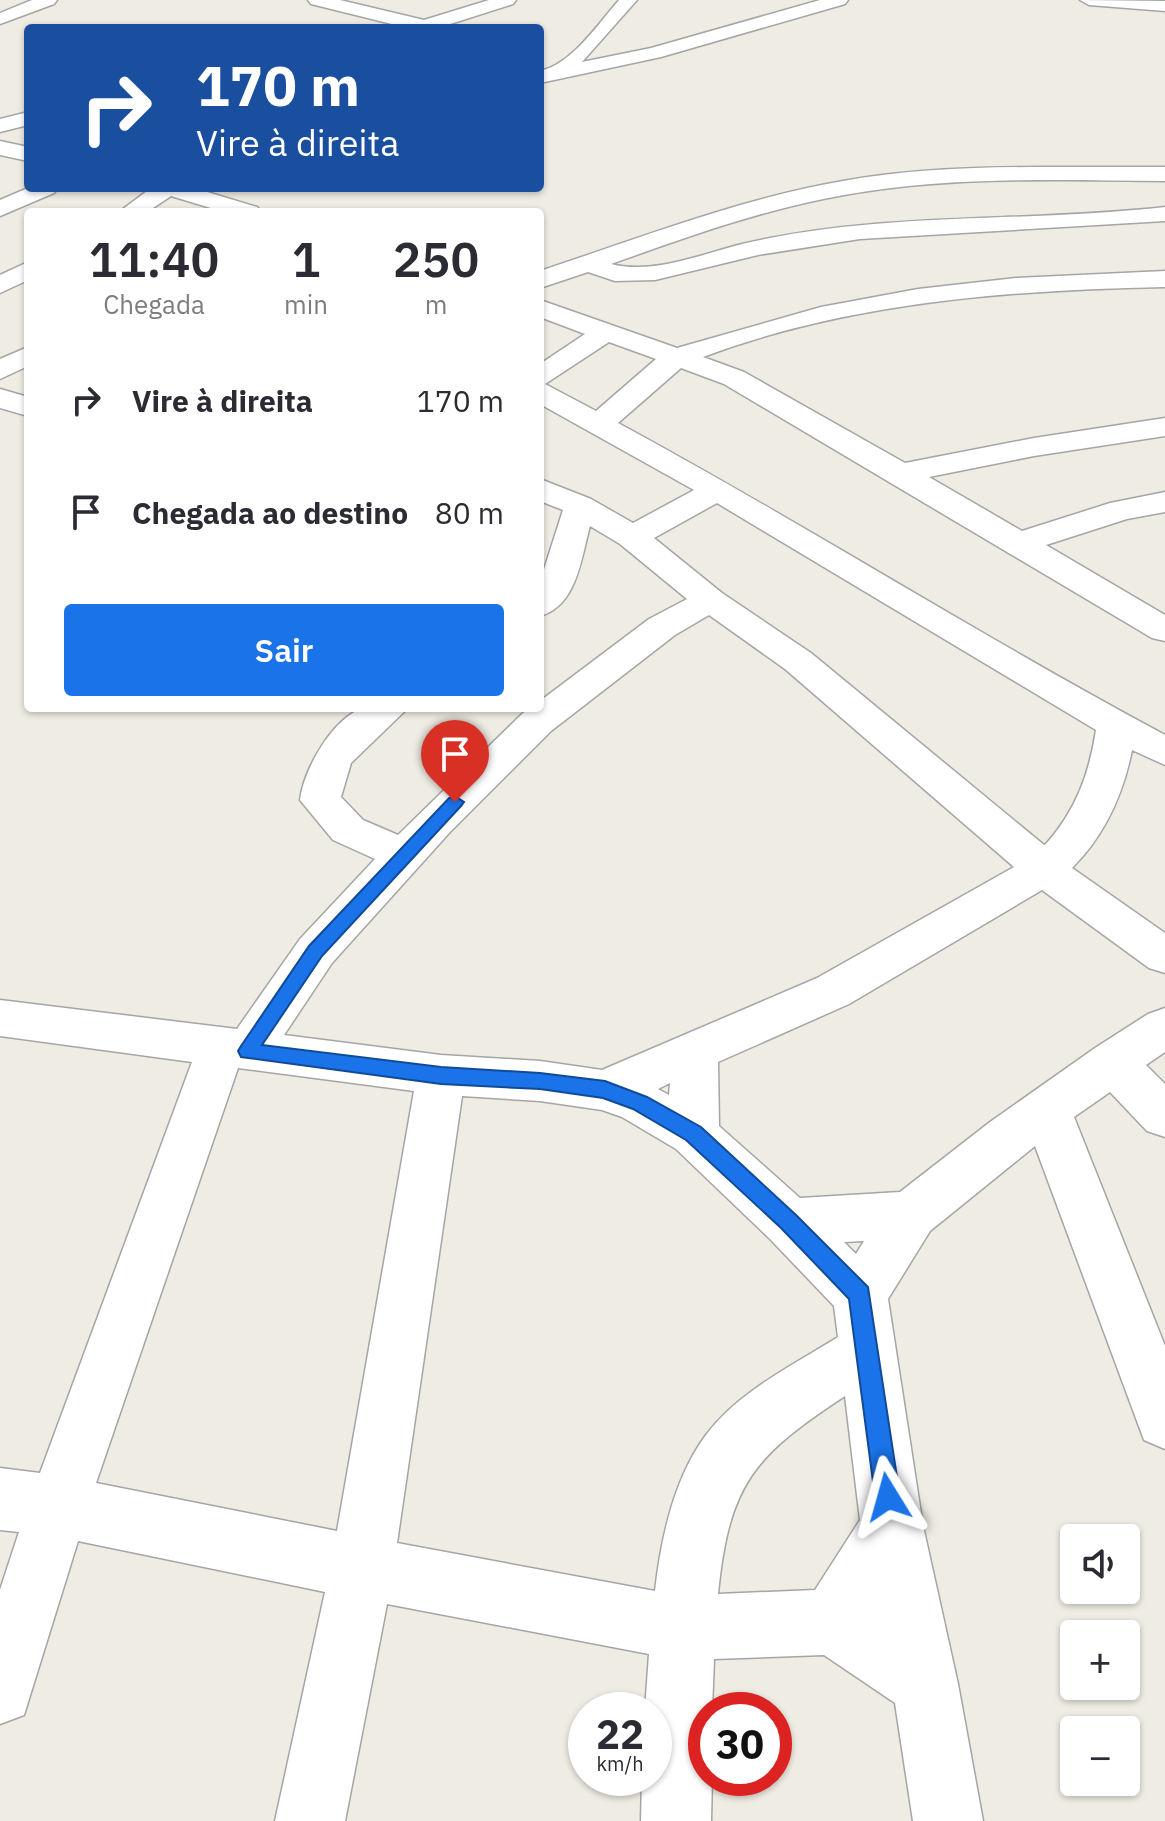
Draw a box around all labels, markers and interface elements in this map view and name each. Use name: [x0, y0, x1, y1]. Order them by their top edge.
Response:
text: 170 m: [196, 49, 360, 121]
icon: right: [64, 56, 168, 160]
text: Vire à direita: [196, 119, 399, 166]
text: 11:40: [89, 228, 219, 290]
text: 1: [292, 228, 320, 290]
text: 250: [393, 228, 479, 290]
text: Chegada: [103, 287, 205, 321]
text: min: [284, 287, 328, 321]
text: m: [425, 287, 447, 321]
icon: right: [64, 378, 108, 422]
text: Vire à direita: [132, 381, 313, 420]
text: 170 m: [417, 381, 504, 420]
icon: arrive: [64, 490, 108, 534]
text: Chegada ao destino: [132, 493, 408, 532]
text: 80 m: [435, 493, 504, 532]
button: Sair: [64, 604, 504, 696]
pin: [421, 720, 489, 802]
icon: arrive: [433, 732, 477, 776]
position arrow: [846, 1455, 930, 1539]
map controls: [1060, 1524, 1140, 1796]
button: sound: [1060, 1524, 1140, 1604]
button: +: [1060, 1620, 1140, 1700]
speed limit sign: 30: [688, 1692, 792, 1796]
text: 22: [596, 1708, 644, 1760]
button: −: [1060, 1716, 1140, 1796]
text: km/h: [596, 1750, 644, 1777]

